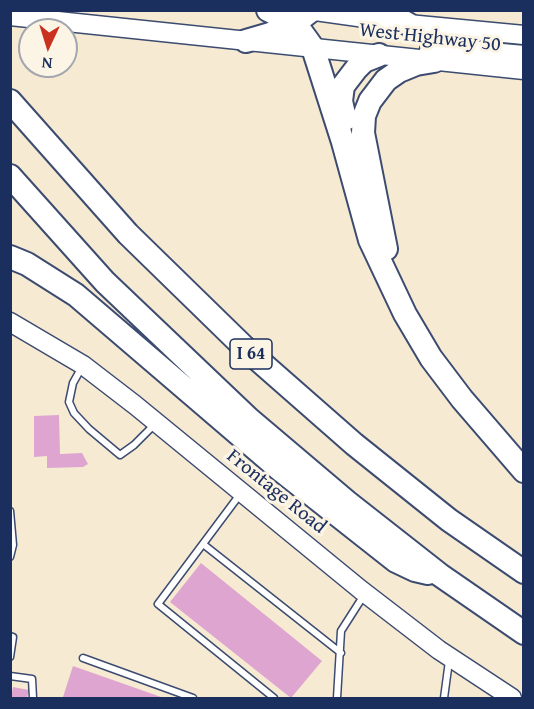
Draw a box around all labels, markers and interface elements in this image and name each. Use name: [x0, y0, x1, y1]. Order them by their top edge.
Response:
north arrow: [18, 18, 78, 78]
street label: West Highway 50: [358, 19, 502, 57]
text: N: [41, 52, 53, 76]
road number: I 64: [230, 339, 272, 369]
street label: Frontage Road: [221, 445, 331, 539]

